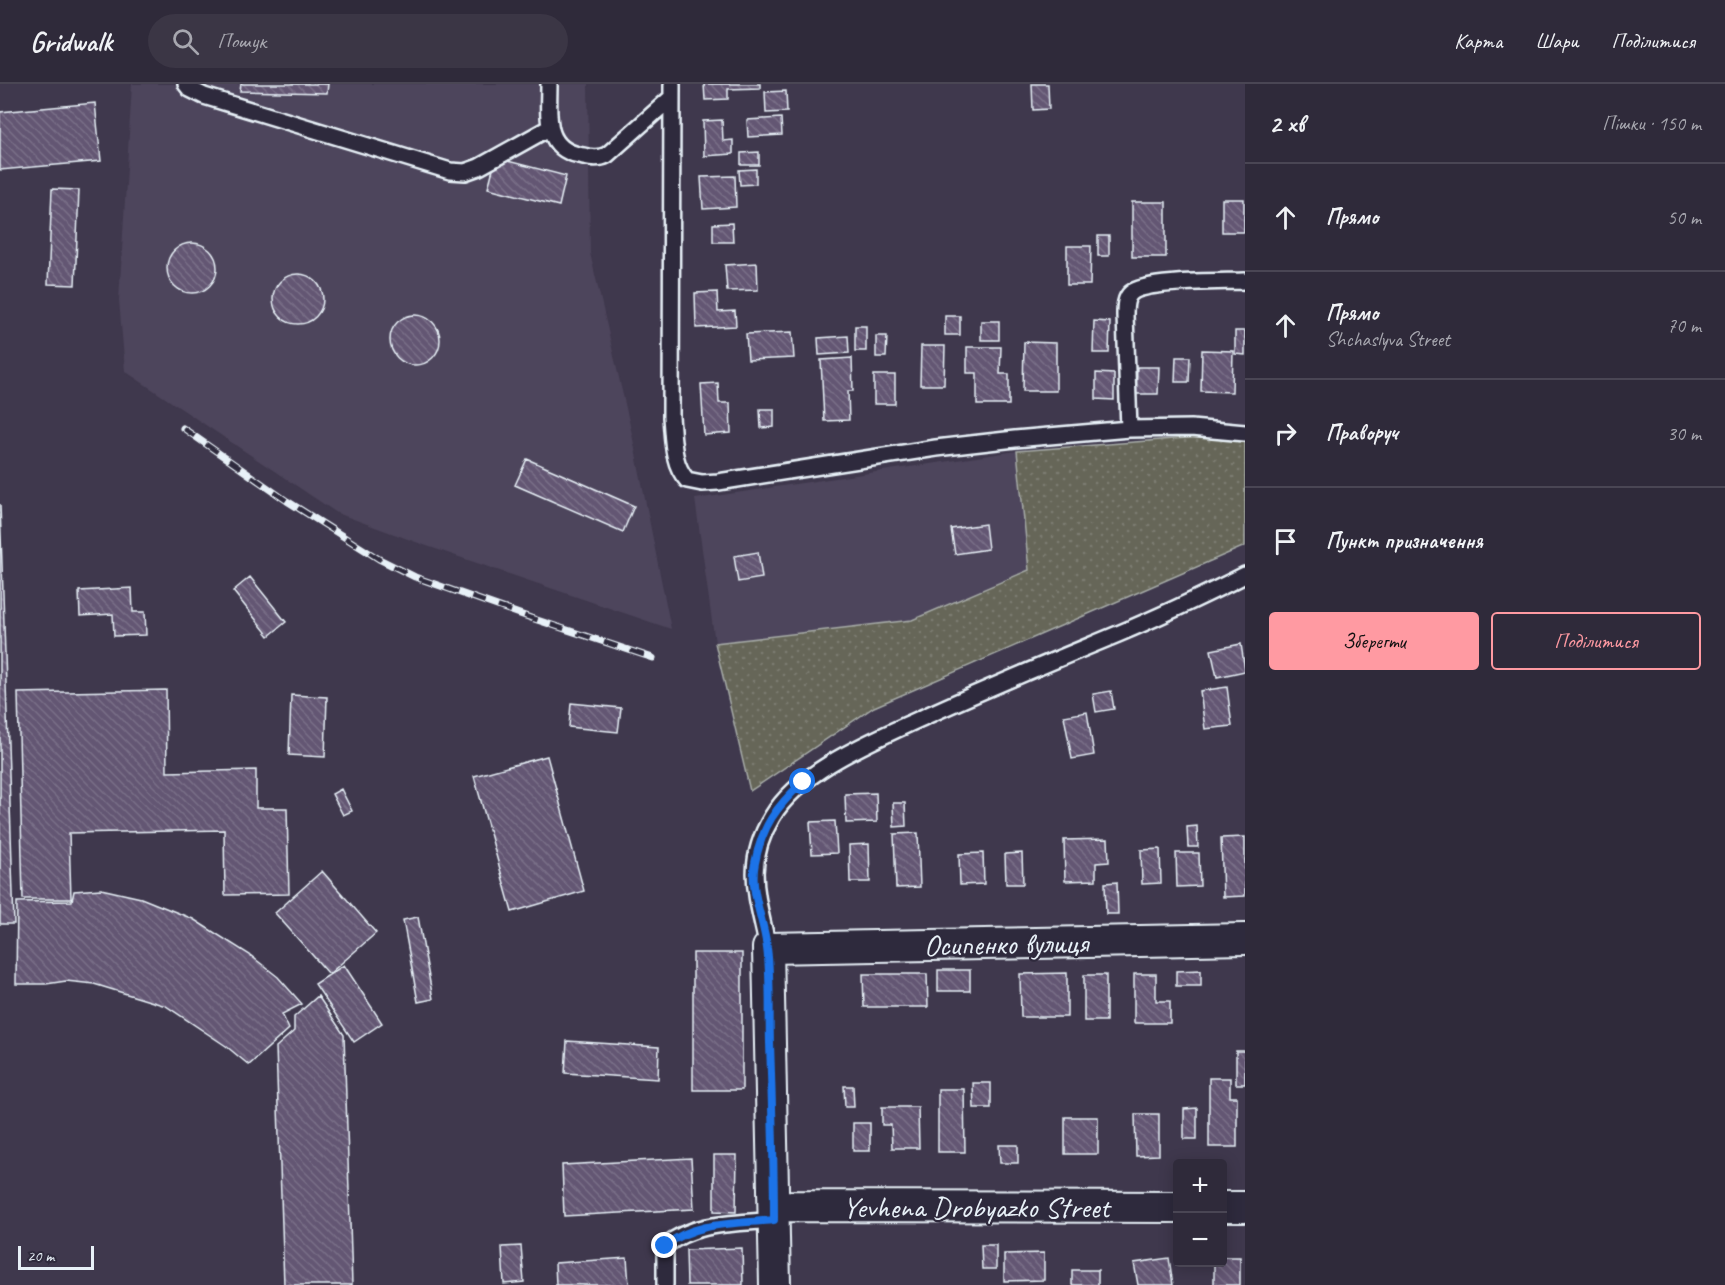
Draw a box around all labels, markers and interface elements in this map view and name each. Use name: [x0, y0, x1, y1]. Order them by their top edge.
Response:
search box: [148, 14, 568, 68]
text: Gridwalk: [30, 24, 112, 59]
icon: search: [169, 25, 202, 58]
text: Пошук: [217, 27, 266, 55]
text: Карта: [1454, 28, 1502, 54]
text: Шари: [1535, 28, 1579, 54]
text: Поділитися: [1612, 28, 1695, 54]
text: 2 хв: [1269, 107, 1304, 140]
text: Пішки · 150 m: [1602, 111, 1701, 136]
icon: ahead: [1269, 201, 1302, 234]
text: Прямо: [1326, 203, 1378, 231]
text: 50 m: [1667, 205, 1701, 230]
text: Прямо: [1326, 299, 1378, 327]
icon: ahead: [1269, 309, 1302, 342]
text: 70 m: [1667, 313, 1701, 338]
text: Shchaslyva Street: [1326, 327, 1450, 352]
icon: right: [1269, 417, 1302, 450]
text: Праворуч: [1326, 419, 1398, 447]
text: 30 m: [1667, 421, 1701, 446]
icon: arrive: [1269, 525, 1302, 558]
text: Пункт призначення: [1326, 527, 1483, 555]
button: Зберегти: [1269, 612, 1479, 670]
button: Поділитися: [1491, 612, 1701, 670]
route start: [789, 768, 815, 794]
street label: Осипенко вулиця: [924, 924, 1091, 964]
map controls: [1173, 1159, 1227, 1267]
button: +: [1173, 1159, 1227, 1213]
street label: Yevhena Drobyazko Street: [843, 1188, 1112, 1226]
button: −: [1173, 1213, 1227, 1267]
route end: [651, 1232, 677, 1258]
scale bar: [18, 1243, 94, 1270]
text: 20 m: [27, 1246, 54, 1266]

